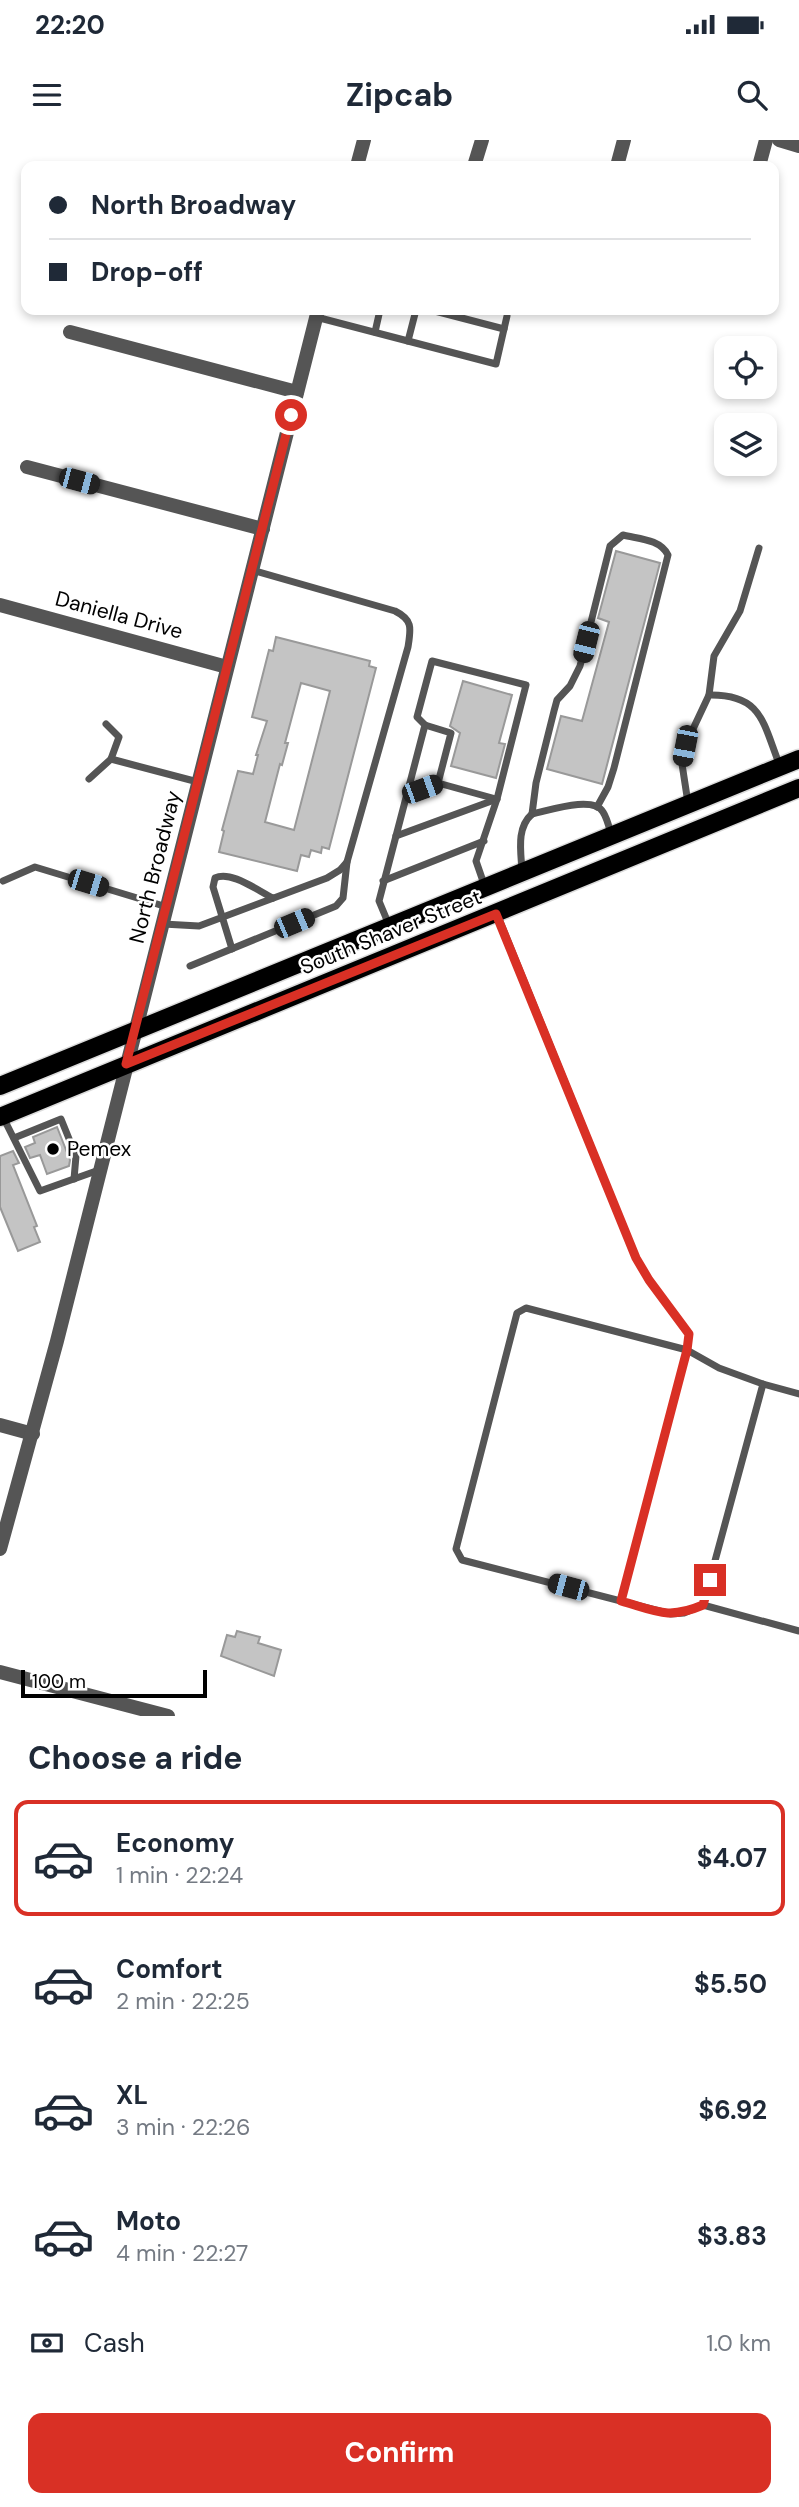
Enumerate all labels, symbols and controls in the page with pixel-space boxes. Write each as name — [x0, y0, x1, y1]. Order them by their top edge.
text: 22:20 — [35, 8, 105, 42]
text: Zipcab — [346, 74, 453, 116]
icon: menu — [28, 76, 66, 114]
icon: search — [733, 76, 771, 114]
text: North Broadway — [91, 188, 296, 222]
text: Drop-off — [91, 255, 203, 289]
map controls — [714, 336, 777, 476]
button: locate — [714, 336, 777, 399]
route start — [275, 399, 307, 431]
button: layers — [714, 413, 777, 476]
car — [56, 465, 103, 497]
street label: Daniella Drive — [52, 585, 186, 645]
car — [571, 619, 602, 665]
car — [671, 723, 700, 769]
car — [399, 772, 446, 806]
street label: North Broadway — [123, 788, 188, 946]
car — [65, 867, 112, 899]
street label: South Shaver Street — [296, 883, 486, 981]
car — [271, 905, 318, 941]
place label: Pemex — [67, 1135, 131, 1163]
marker: Pemex — [45, 1141, 61, 1157]
route end — [694, 1564, 726, 1596]
car — [545, 1571, 592, 1603]
scale bar — [21, 1667, 206, 1699]
text: 100 m — [32, 1669, 86, 1694]
text: Choose a ride — [28, 1737, 243, 1779]
text: Economy — [116, 1826, 234, 1860]
icon: car — [32, 1827, 95, 1890]
text: $4.07 — [697, 1841, 767, 1875]
text: 1 min · 22:24 — [116, 1860, 243, 1890]
text: Comfort — [116, 1952, 222, 1986]
icon: car — [32, 1953, 95, 2016]
text: $5.50 — [694, 1967, 767, 2001]
text: 2 min · 22:25 — [116, 1986, 250, 2016]
text: XL — [116, 2078, 148, 2112]
icon: car — [32, 2079, 95, 2142]
text: $6.92 — [699, 2093, 767, 2127]
text: 3 min · 22:26 — [116, 2112, 251, 2142]
text: Moto — [116, 2204, 181, 2238]
icon: car — [32, 2205, 95, 2268]
text: $3.83 — [697, 2219, 767, 2253]
text: 4 min · 22:27 — [116, 2238, 248, 2268]
icon: cash — [28, 2324, 66, 2362]
text: Cash — [84, 2326, 145, 2360]
text: 1.0 km — [706, 2328, 771, 2358]
button: Confirm — [28, 2413, 771, 2493]

